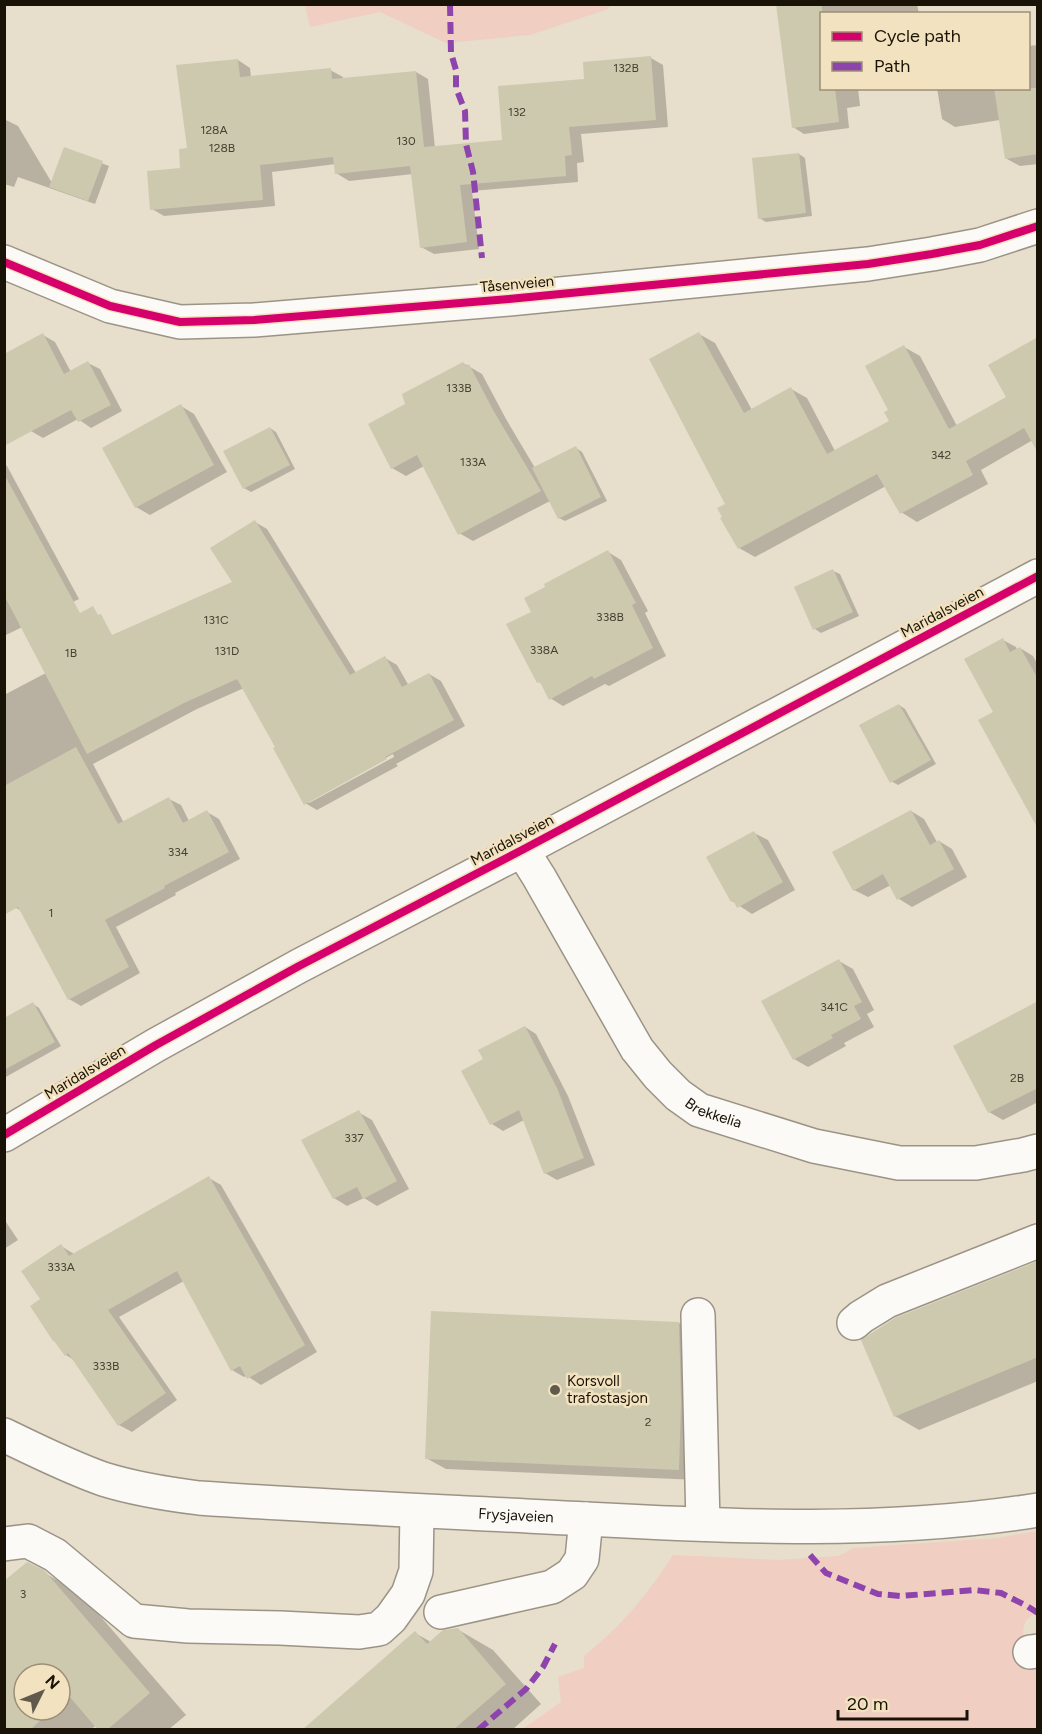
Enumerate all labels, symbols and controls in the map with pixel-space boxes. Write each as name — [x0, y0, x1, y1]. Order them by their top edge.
legend — [820, 12, 1030, 90]
text: Cycle path — [874, 25, 961, 47]
text: Path — [874, 55, 910, 77]
house number: 132B — [613, 61, 639, 75]
house number: 132 — [508, 105, 526, 119]
house number: 128A — [200, 123, 228, 137]
house number: 130 — [396, 134, 416, 148]
house number: 128B — [209, 141, 235, 155]
street label: Tåsenveien — [479, 272, 555, 296]
house number: 133B — [446, 381, 472, 395]
house number: 342 — [931, 448, 951, 462]
house number: 133A — [460, 455, 486, 469]
street label: Maridalsveien — [897, 583, 987, 641]
house number: 338B — [596, 610, 624, 624]
house number: 131C — [203, 613, 229, 627]
house number: 338A — [530, 643, 558, 657]
house number: 131D — [215, 644, 239, 658]
house number: 1B — [65, 646, 77, 660]
street label: Maridalsveien — [467, 811, 557, 869]
house number: 334 — [168, 845, 189, 859]
house number: 1 — [49, 906, 53, 920]
house number: 341C — [820, 1000, 848, 1014]
street label: Maridalsveien — [41, 1041, 129, 1103]
house number: 2B — [1010, 1071, 1024, 1085]
street label: Brekkelia — [681, 1094, 744, 1132]
house number: 337 — [344, 1131, 364, 1145]
house number: 333A — [47, 1260, 75, 1274]
house number: 333B — [93, 1359, 119, 1373]
place label: Korsvoll trafostasjon — [567, 1372, 648, 1407]
marker: Korsvoll trafostasjon — [548, 1383, 562, 1397]
house number: 2 — [645, 1415, 651, 1429]
street label: Frysjaveien — [478, 1505, 554, 1526]
house number: 3 — [20, 1587, 26, 1601]
north arrow — [12, 1662, 72, 1722]
text: N — [41, 1671, 64, 1693]
scale bar — [838, 1683, 967, 1721]
text: 20 m — [847, 1693, 888, 1715]

